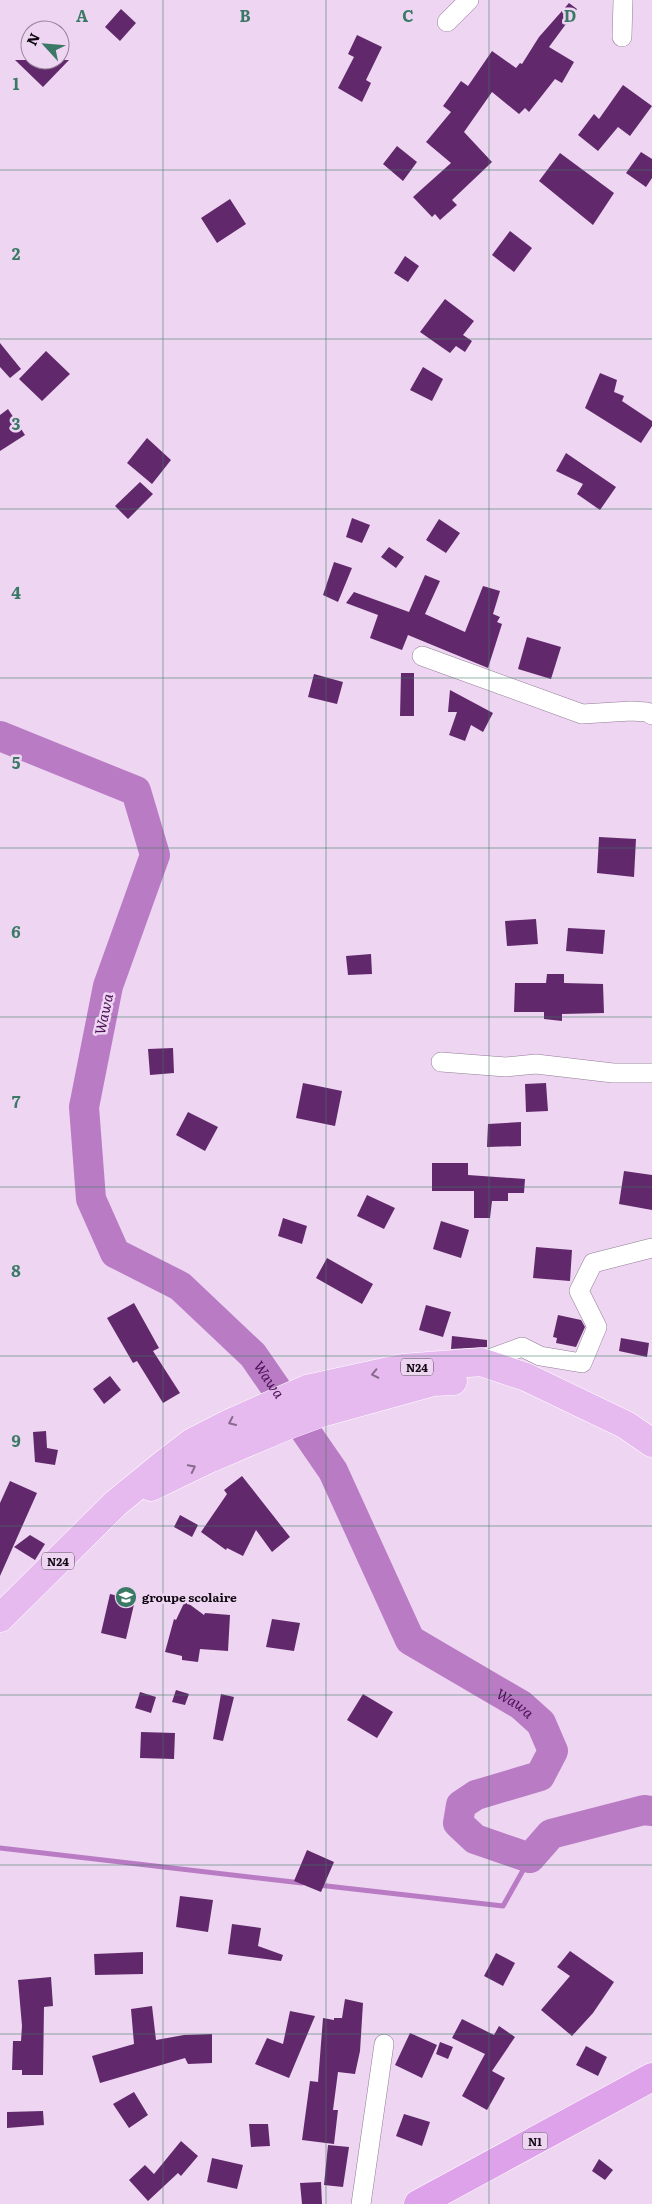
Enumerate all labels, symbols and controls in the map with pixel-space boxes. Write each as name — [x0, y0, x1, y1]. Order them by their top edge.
text: A — [76, 3, 88, 27]
text: B — [239, 3, 251, 27]
text: C — [402, 3, 414, 27]
text: D — [564, 3, 576, 27]
north arrow — [20, 20, 70, 70]
text: N — [21, 29, 44, 49]
text: 1 — [13, 71, 20, 95]
text: 2 — [12, 241, 21, 265]
text: 3 — [12, 411, 21, 435]
text: 4 — [11, 580, 21, 604]
text: 5 — [12, 750, 21, 774]
text: 6 — [11, 919, 21, 943]
water label: Wawa — [89, 992, 117, 1036]
text: 7 — [12, 1089, 21, 1113]
text: 8 — [11, 1258, 21, 1282]
water label: Wawa — [250, 1356, 290, 1402]
road number: N24 — [401, 1358, 433, 1375]
one-way arrow — [371, 1368, 380, 1379]
one-way arrow — [228, 1416, 237, 1427]
text: 9 — [11, 1428, 21, 1452]
one-way arrow — [187, 1464, 196, 1474]
road number: N24 — [42, 1552, 74, 1570]
school or university icon: groupe scolaire — [114, 1585, 138, 1609]
place label: groupe scolaire — [142, 1588, 237, 1606]
water label: Wawa — [493, 1683, 539, 1722]
road number: N1 — [522, 2132, 548, 2150]

